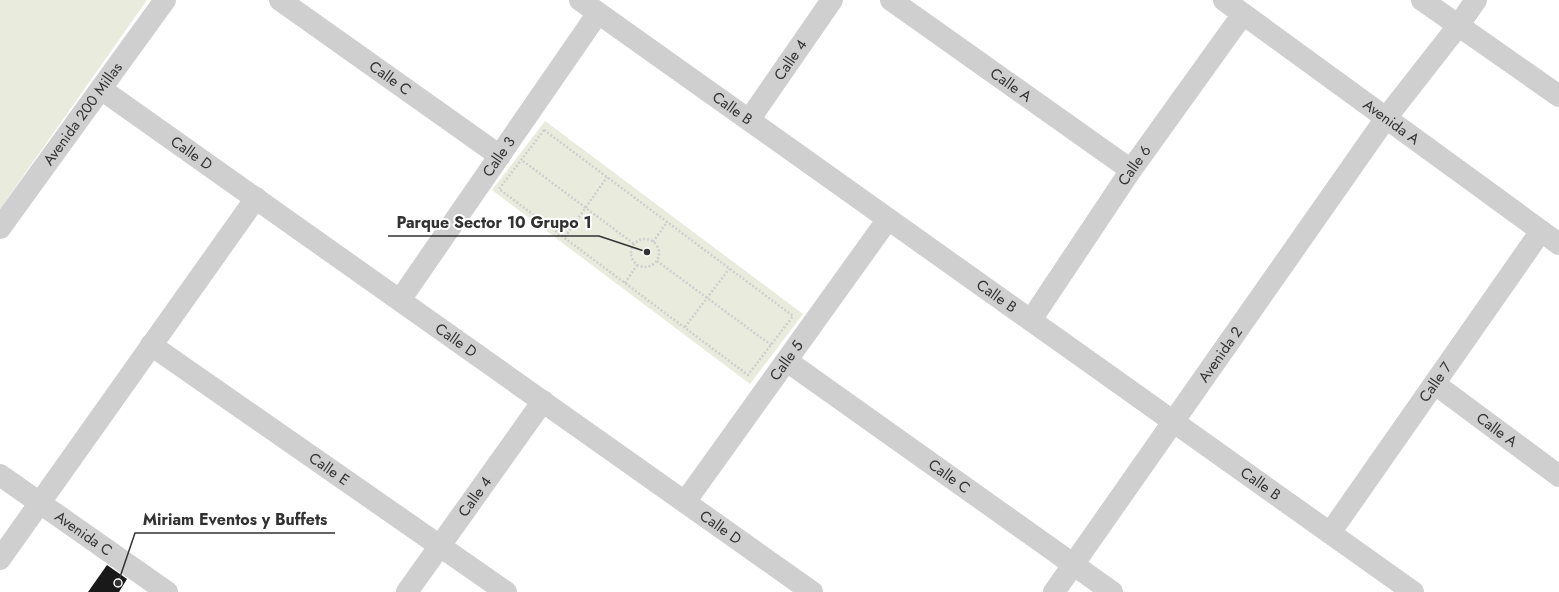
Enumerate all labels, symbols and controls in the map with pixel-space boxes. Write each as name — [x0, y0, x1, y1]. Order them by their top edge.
street label: Calle 4 — [769, 35, 813, 85]
street label: Calle C — [365, 56, 416, 101]
street label: Avenida 200 Millas — [38, 58, 128, 170]
street label: Calle A — [986, 63, 1036, 107]
street label: Calle B — [708, 86, 757, 130]
street label: Avenida A — [1358, 94, 1424, 150]
street label: Calle D — [166, 131, 217, 176]
street label: Calle 3 — [477, 132, 521, 181]
street label: Calle 6 — [1112, 141, 1156, 190]
callout: Parque Sector 10 Grupo 1 — [388, 208, 599, 236]
text: Parque Sector 10 Grupo 1 — [396, 211, 592, 234]
street label: Calle B — [972, 274, 1021, 318]
street label: Calle D — [431, 318, 482, 363]
street label: Avenida 2 — [1193, 322, 1248, 387]
street label: Calle 5 — [764, 336, 809, 385]
street label: Calle 7 — [1414, 358, 1457, 407]
street label: Calle A — [1472, 407, 1522, 453]
street label: Calle E — [304, 447, 354, 491]
street label: Calle C — [924, 454, 975, 499]
street label: Calle B — [1236, 462, 1285, 506]
street label: Calle 4 — [453, 472, 497, 522]
callout: Miriam Eventos y Buffets — [135, 505, 335, 533]
street label: Calle D — [695, 505, 746, 550]
street label: Avenida C — [50, 506, 117, 561]
text: Miriam Eventos y Buffets — [143, 508, 327, 531]

